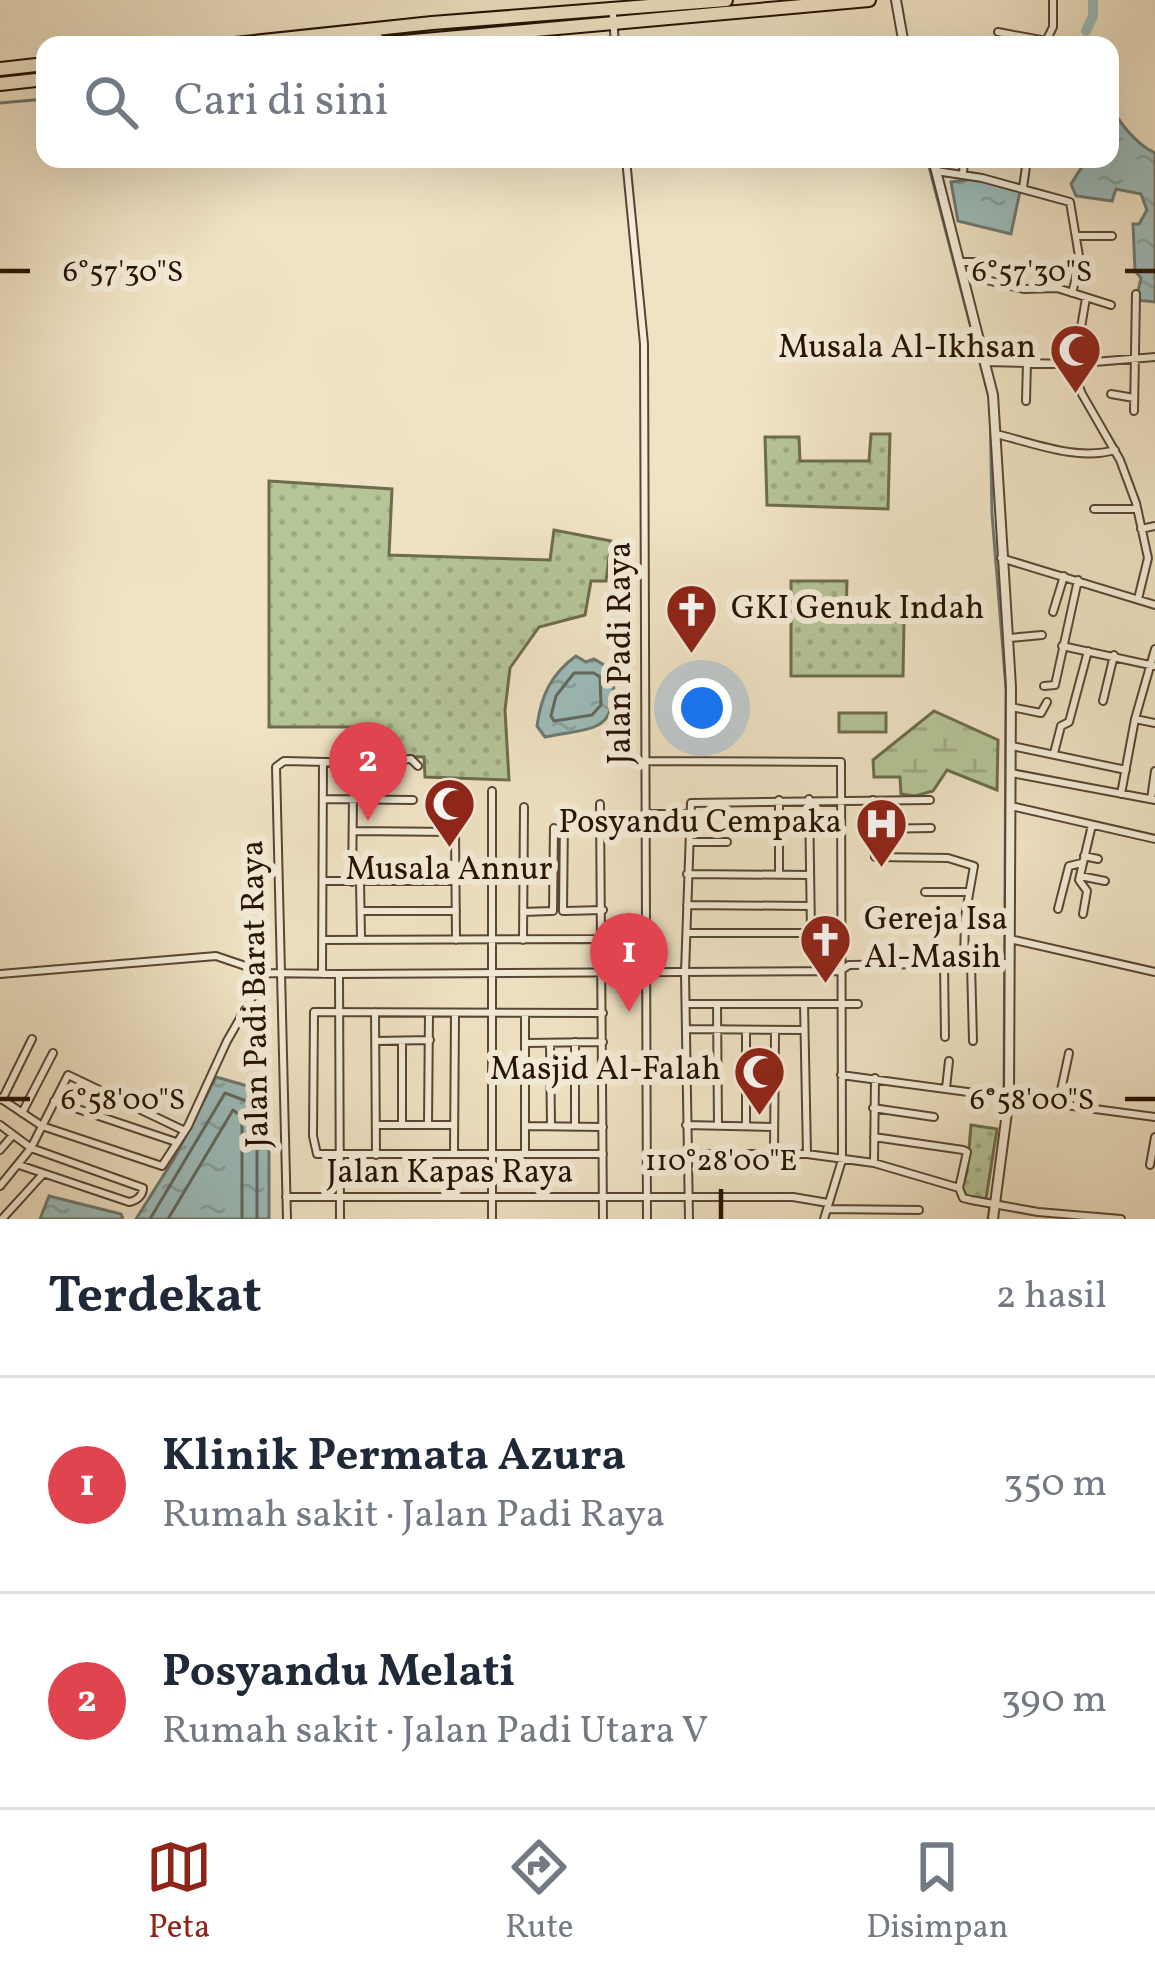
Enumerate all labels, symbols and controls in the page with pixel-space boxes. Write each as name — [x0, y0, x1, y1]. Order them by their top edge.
search box — [36, 36, 1119, 168]
icon: search — [78, 69, 144, 135]
text: Cari di sini — [174, 71, 388, 134]
text: 6°57'30"S — [63, 252, 183, 294]
text: 6°57'30"S — [972, 252, 1092, 294]
mosque icon: Musala Al-Ikhsan — [1047, 321, 1103, 395]
place label: Musala Al-Ikhsan — [778, 326, 1036, 372]
street label: Jalan Padi Raya — [599, 542, 645, 764]
church icon: GKI Genuk Indah — [664, 582, 720, 656]
place label: GKI Genuk Indah — [731, 587, 985, 633]
your location — [672, 678, 732, 738]
pin: 2 — [329, 722, 407, 821]
mosque icon: Musala Annur — [421, 776, 477, 850]
hospital icon: Posyandu Cempaka — [853, 796, 909, 870]
place label: Posyandu Cempaka — [558, 801, 842, 847]
street label: Jalan Padi Barat Raya — [231, 840, 283, 1148]
place label: Musala Annur — [345, 848, 553, 894]
place label: Gereja Isa Al-Masih — [864, 898, 1008, 982]
church icon: Gereja Isa Al-Masih — [797, 912, 853, 986]
pin: 1 — [590, 913, 668, 1012]
mosque icon: Masjid Al-Falah — [732, 1043, 788, 1117]
place label: Masjid Al-Falah — [490, 1048, 721, 1094]
text: 6°58'00"S — [61, 1080, 185, 1122]
text: 6°58'00"S — [970, 1080, 1094, 1122]
text: 110°28'00"E — [645, 1141, 797, 1183]
street label: Jalan Kapas Raya — [326, 1151, 574, 1197]
text: Terdekat — [48, 1262, 262, 1333]
text: 2 hasil — [995, 1270, 1107, 1324]
text: Klinik Permata Azura — [162, 1426, 626, 1489]
text: 1 — [79, 1458, 95, 1512]
text: 350 m — [1003, 1458, 1107, 1512]
text: Rumah sakit · Jalan Padi Raya — [162, 1489, 665, 1543]
text: Posyandu Melati — [162, 1642, 515, 1705]
text: 2 — [77, 1674, 97, 1728]
text: 390 m — [1001, 1674, 1107, 1728]
text: Rumah sakit · Jalan Padi Utara V — [162, 1705, 708, 1759]
tab: Peta — [146, 1834, 212, 1952]
tab: Rute — [505, 1834, 573, 1952]
tab: Disimpan — [866, 1834, 1009, 1952]

